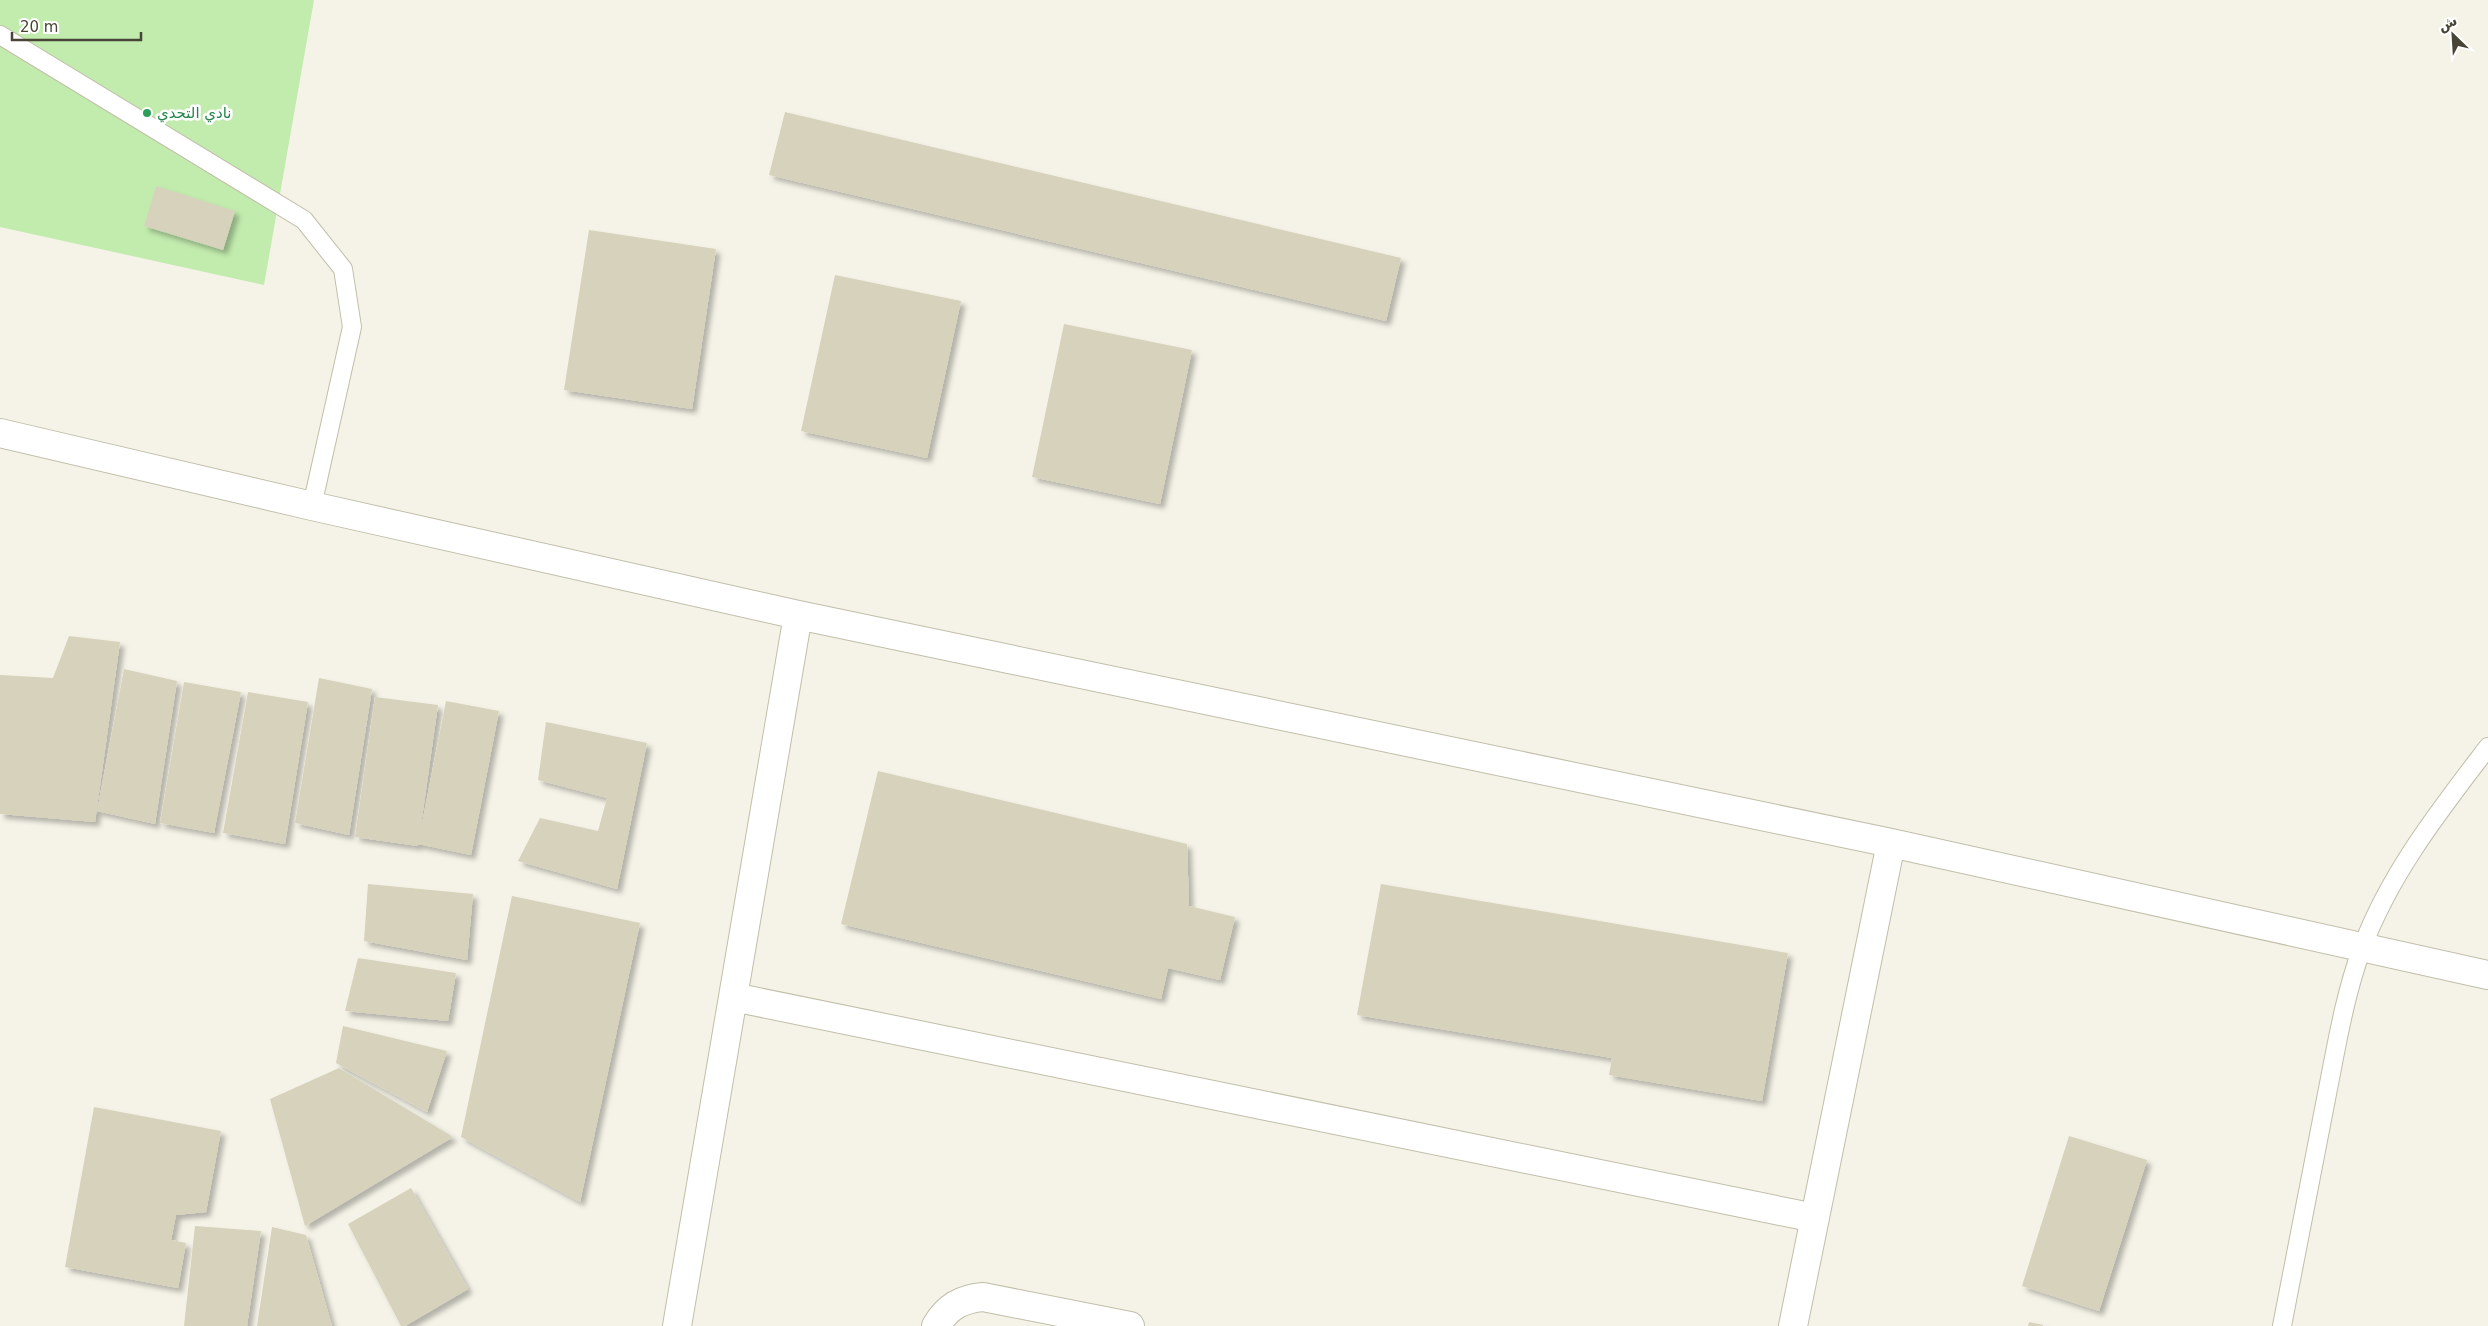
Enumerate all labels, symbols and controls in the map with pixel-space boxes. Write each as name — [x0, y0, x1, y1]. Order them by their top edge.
scale bar — [12, 10, 141, 42]
north arrow — [2428, 10, 2478, 60]
text: ش — [2435, 12, 2460, 35]
text: 20 m — [20, 18, 58, 36]
place label: نادي التحدي — [157, 104, 232, 123]
marker: نادي التحدي — [141, 107, 153, 119]

